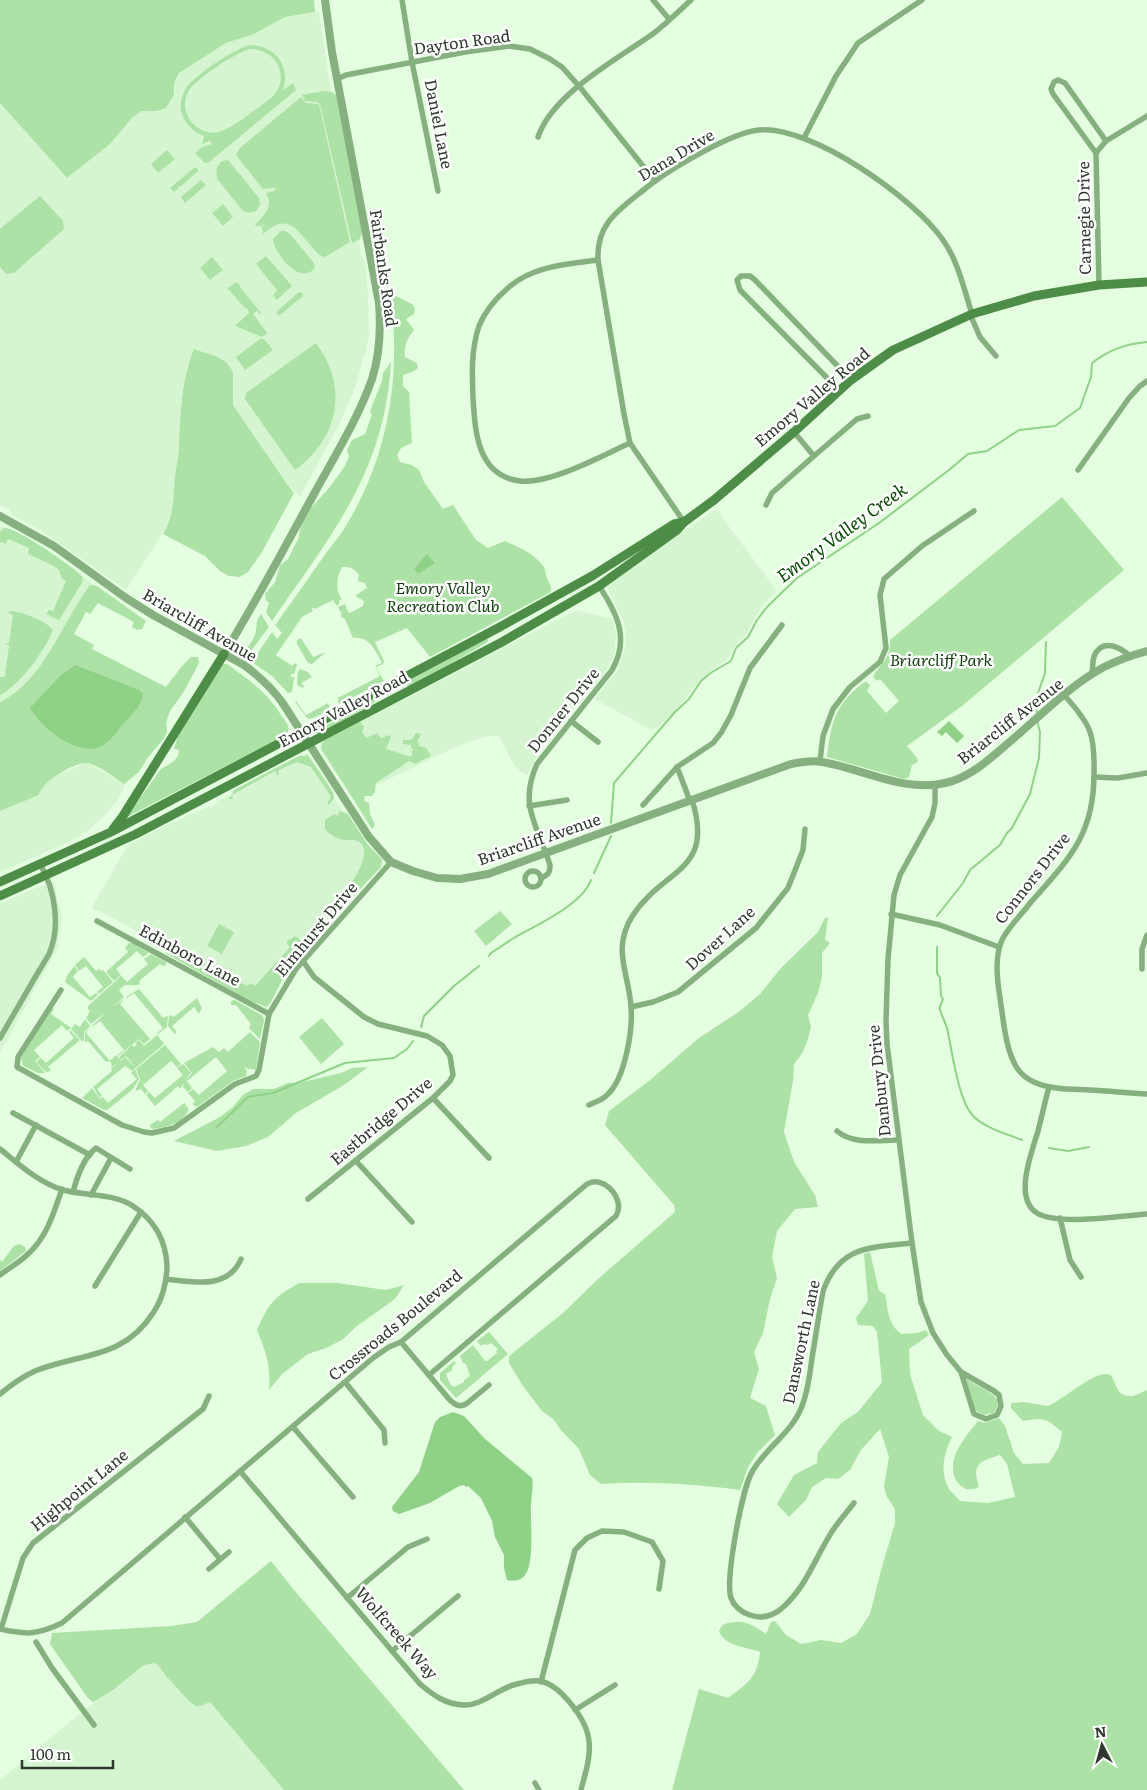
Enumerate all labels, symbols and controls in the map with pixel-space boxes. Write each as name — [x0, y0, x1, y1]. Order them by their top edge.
street label: Dayton Road — [412, 22, 512, 60]
street label: Daniel Lane — [420, 77, 460, 171]
street label: Dana Drive — [633, 122, 718, 186]
street label: Carnegie Drive — [1070, 161, 1096, 275]
street label: Fairbanks Road — [365, 208, 405, 328]
street label: Emory Valley Road — [748, 341, 874, 452]
water label: Emory Valley Creek — [770, 475, 912, 588]
park label: Emory Valley Recreation Club — [386, 575, 500, 617]
street label: Briarcliff Avenue — [139, 582, 262, 667]
park label: Briarcliff Park — [890, 647, 992, 671]
street label: Donner Drive — [520, 662, 604, 757]
street label: Emory Valley Road — [273, 664, 412, 753]
street label: Briarcliff Avenue — [951, 671, 1068, 769]
street label: Briarcliff Avenue — [474, 806, 603, 870]
street label: Connors Drive — [988, 826, 1075, 928]
street label: Elmhurst Drive — [268, 876, 362, 981]
street label: Dover Lane — [679, 899, 760, 975]
street label: Edinboro Lane — [135, 917, 245, 991]
street label: Danbury Drive — [860, 1024, 896, 1138]
street label: Eastbridge Drive — [324, 1070, 437, 1170]
street label: Crossroads Boulevard — [322, 1263, 467, 1386]
street label: Dansworth Lane — [775, 1277, 825, 1406]
street label: Highpoint Lane — [24, 1442, 132, 1536]
street label: Wolfcreek Way — [351, 1581, 445, 1684]
north arrow — [1077, 1720, 1127, 1770]
text: N — [1094, 1720, 1108, 1742]
scale bar — [22, 1738, 114, 1770]
text: 100 m — [30, 1742, 71, 1765]

